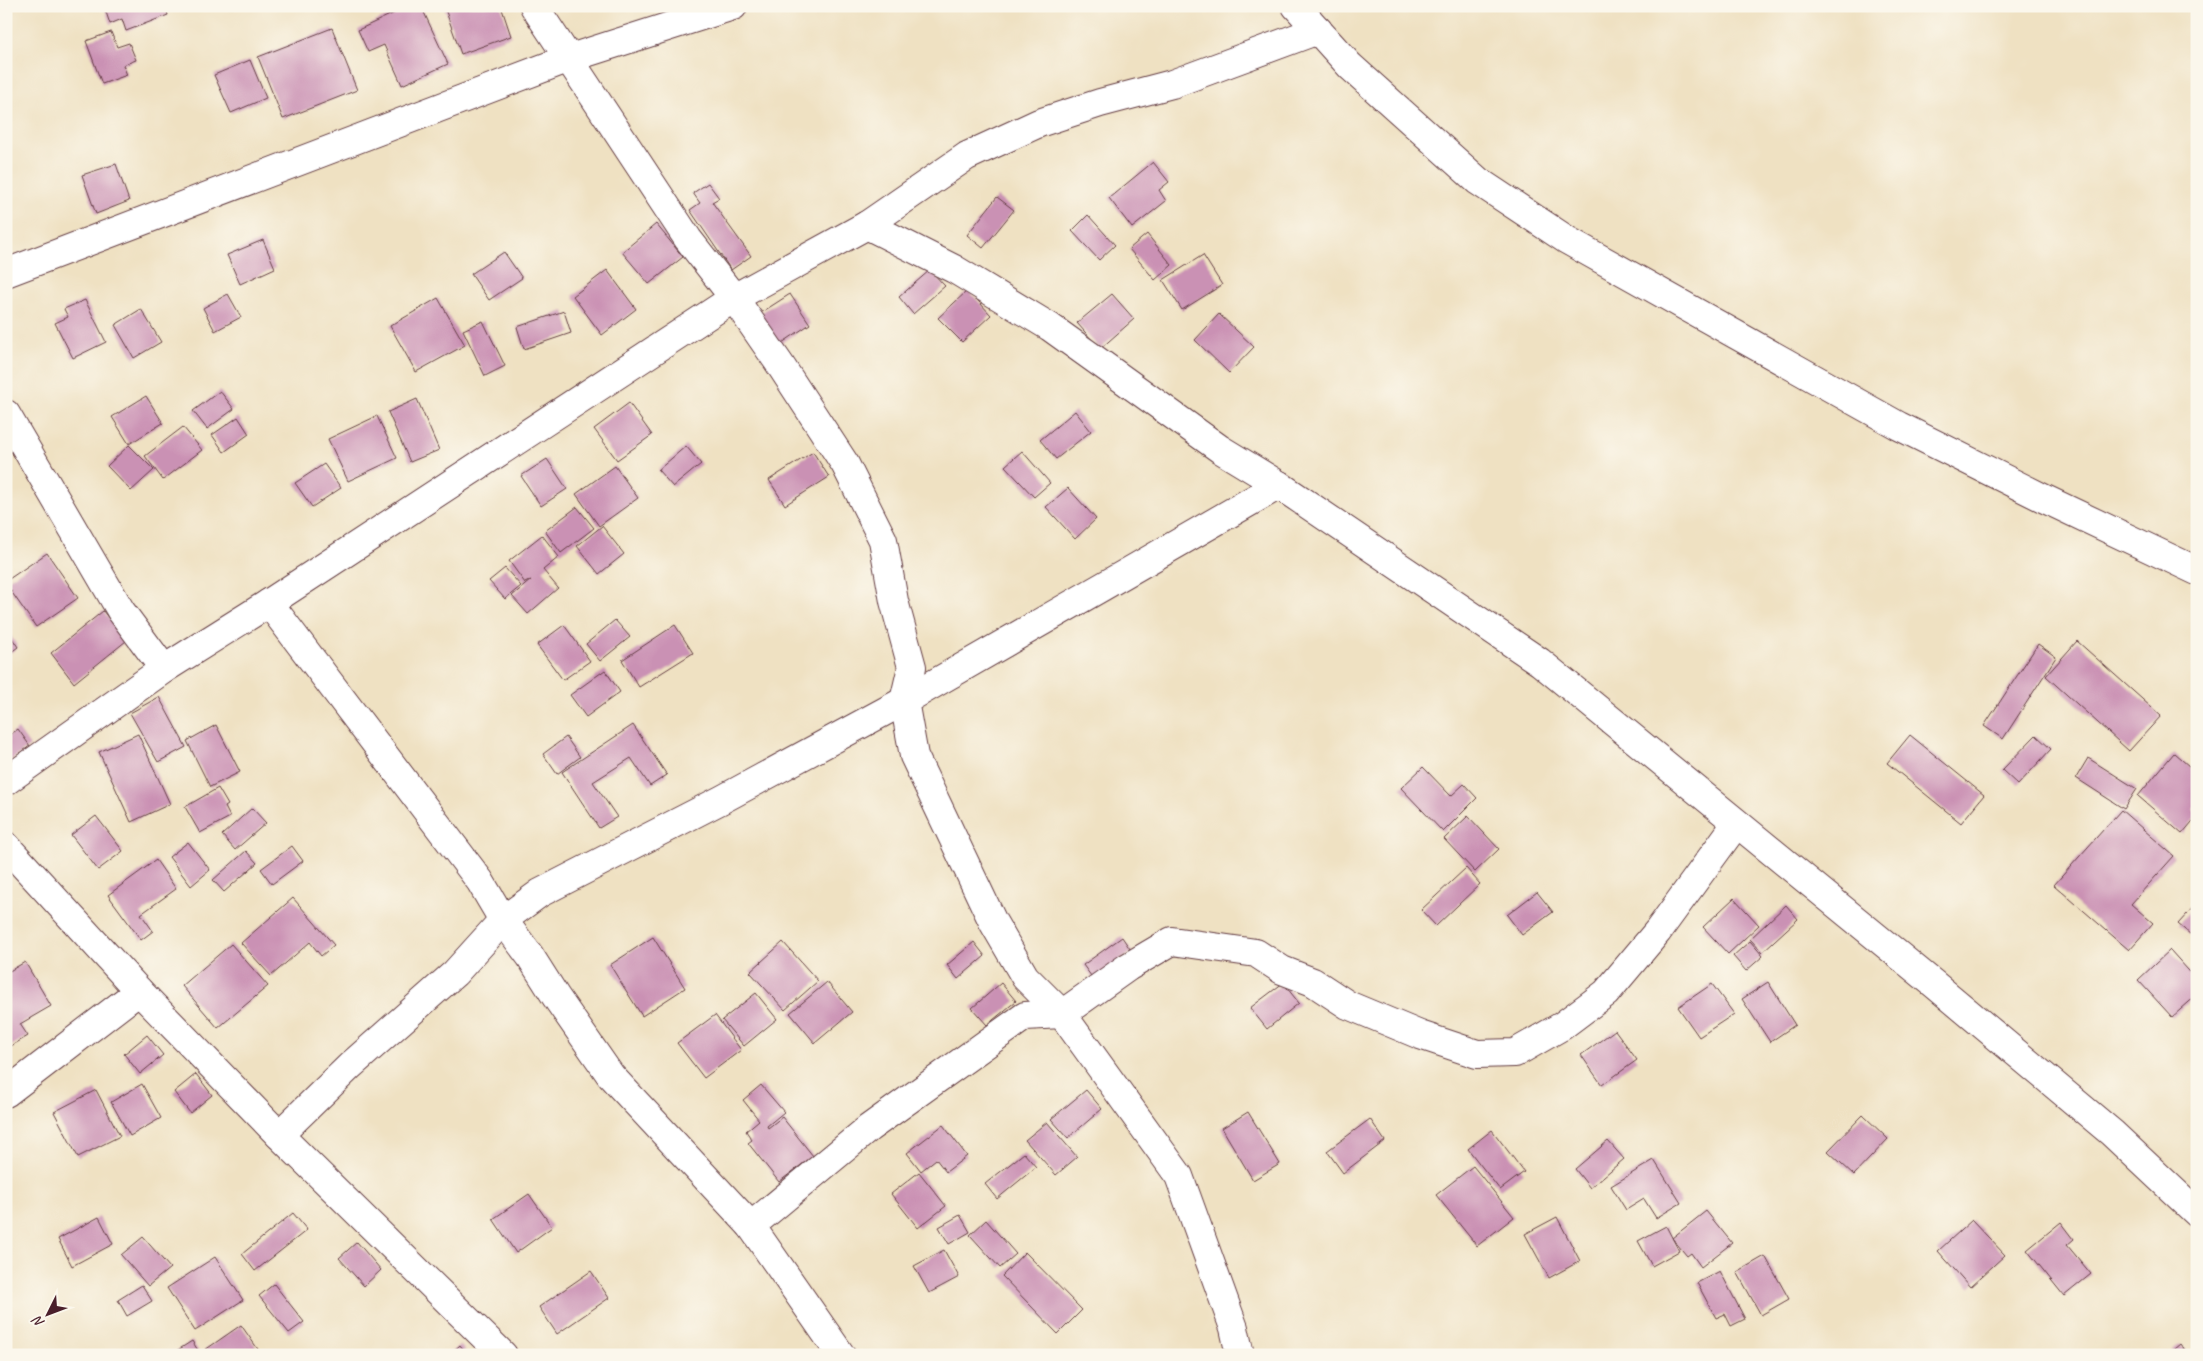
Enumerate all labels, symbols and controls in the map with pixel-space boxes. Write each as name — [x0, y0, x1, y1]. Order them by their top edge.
north arrow — [22, 1288, 72, 1338]
text: N — [28, 1312, 48, 1331]

